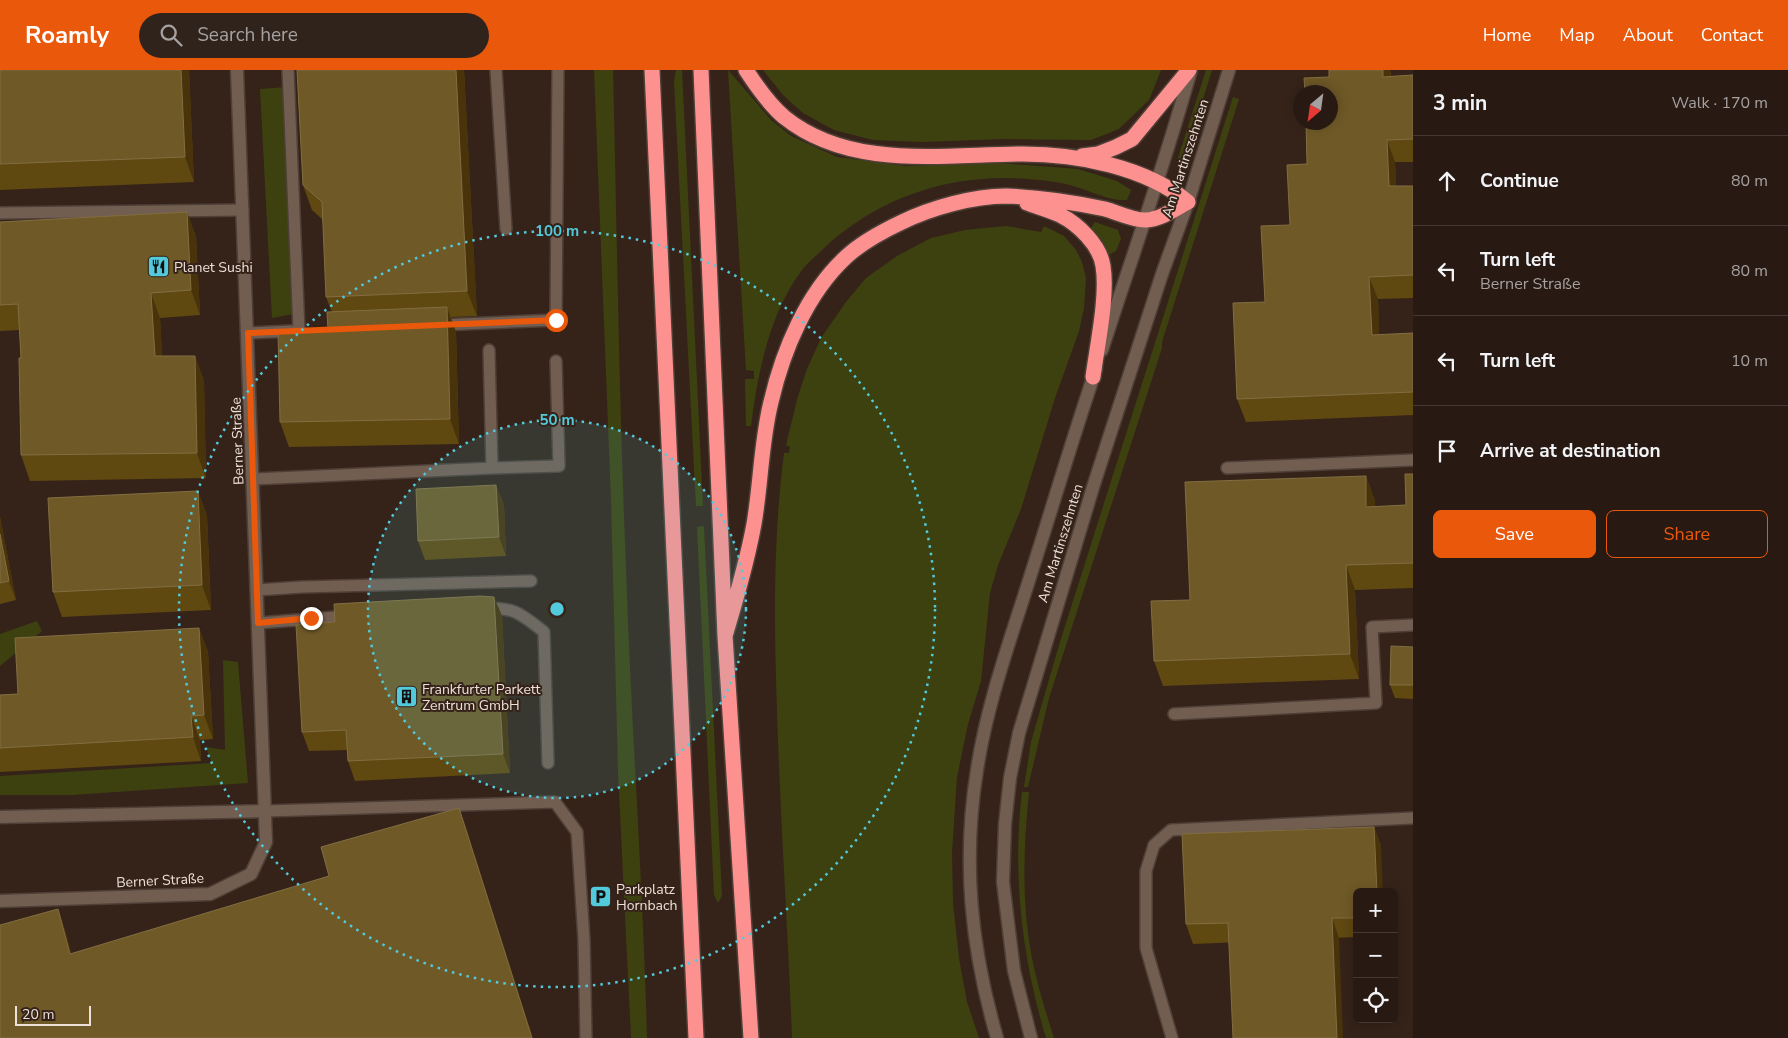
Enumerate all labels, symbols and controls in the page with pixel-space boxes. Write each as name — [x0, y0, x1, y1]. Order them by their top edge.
search box — [139, 13, 489, 58]
text: Roamly — [25, 19, 109, 51]
icon: search — [157, 21, 185, 49]
text: Search here — [197, 22, 298, 48]
text: Home — [1483, 23, 1531, 47]
text: Map — [1559, 23, 1595, 47]
text: About — [1623, 23, 1673, 47]
text: Contact — [1701, 23, 1763, 47]
north arrow — [1293, 85, 1338, 130]
text: 3 min — [1433, 89, 1487, 117]
text: Walk · 170 m — [1672, 92, 1768, 114]
street label: Am Martinszehnten — [1157, 97, 1214, 220]
icon: ahead — [1433, 167, 1461, 195]
text: Continue — [1480, 168, 1559, 194]
text: 80 m — [1731, 170, 1768, 192]
text: 100 m — [535, 221, 579, 241]
text: Turn left — [1480, 247, 1555, 273]
restaurant icon: Planet Sushi — [146, 255, 170, 279]
icon: left — [1433, 257, 1461, 285]
place label: Planet Sushi — [174, 258, 253, 277]
text: 80 m — [1731, 260, 1768, 282]
text: Berner Straße — [1480, 273, 1580, 295]
route start — [545, 309, 568, 332]
icon: left — [1433, 347, 1461, 375]
text: Turn left — [1480, 348, 1555, 374]
text: 10 m — [1731, 350, 1768, 372]
street label: Berner Straße — [226, 397, 249, 485]
text: 50 m — [539, 410, 575, 430]
icon: arrive — [1433, 437, 1461, 465]
text: Arrive at destination — [1480, 438, 1661, 464]
street label: Am Martinszehnten — [1033, 481, 1088, 605]
button: Save — [1433, 510, 1596, 558]
button: Share — [1606, 510, 1768, 558]
centre of rings — [548, 600, 566, 618]
route end — [300, 607, 323, 630]
place label: Frankfurter Parkett Zentrum GmbH — [422, 680, 541, 715]
building icon: Frankfurter Parkett Zentrum GmbH — [394, 685, 418, 709]
street label: Berner Straße — [116, 869, 204, 892]
place label: Parkplatz Hornbach — [616, 880, 677, 915]
parking icon: Parkplatz Hornbach — [588, 885, 612, 909]
map controls — [1353, 888, 1398, 1023]
button: + — [1353, 888, 1398, 933]
button: − — [1353, 933, 1398, 978]
button: locate — [1353, 978, 1398, 1023]
scale bar — [15, 1003, 91, 1026]
text: 20 m — [22, 1005, 54, 1024]

